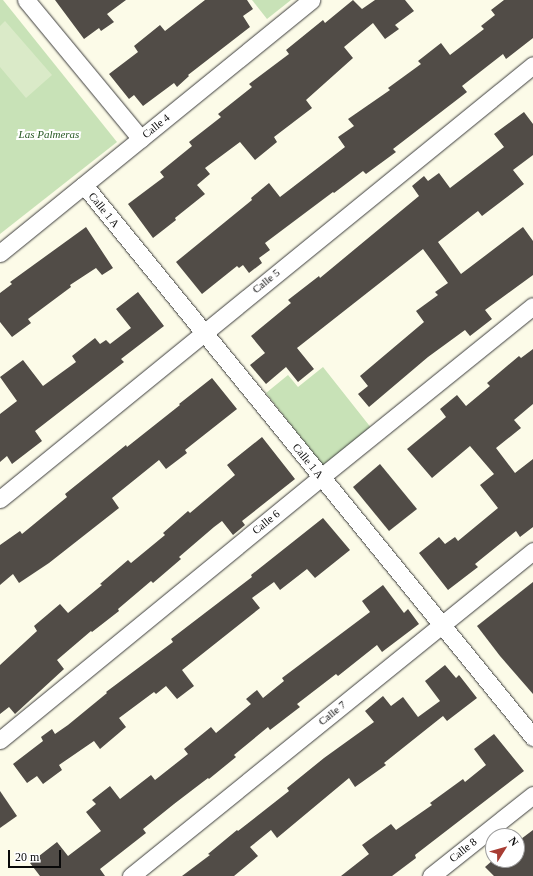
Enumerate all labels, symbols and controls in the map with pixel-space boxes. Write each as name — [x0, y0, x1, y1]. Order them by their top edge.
street label: Calle 4 — [140, 111, 172, 141]
park label: Las Palmeras — [19, 127, 79, 141]
street label: Calle 1 A — [86, 189, 122, 231]
street label: Calle 5 — [250, 266, 282, 296]
street label: Calle 1 A — [290, 440, 326, 482]
street label: Calle 6 — [250, 507, 282, 537]
street label: Calle 7 — [316, 698, 348, 728]
north arrow — [485, 828, 525, 868]
street label: Calle 8 — [447, 835, 479, 865]
text: N — [507, 835, 521, 848]
scale bar — [10, 842, 63, 868]
text: 20 m — [15, 850, 39, 864]

